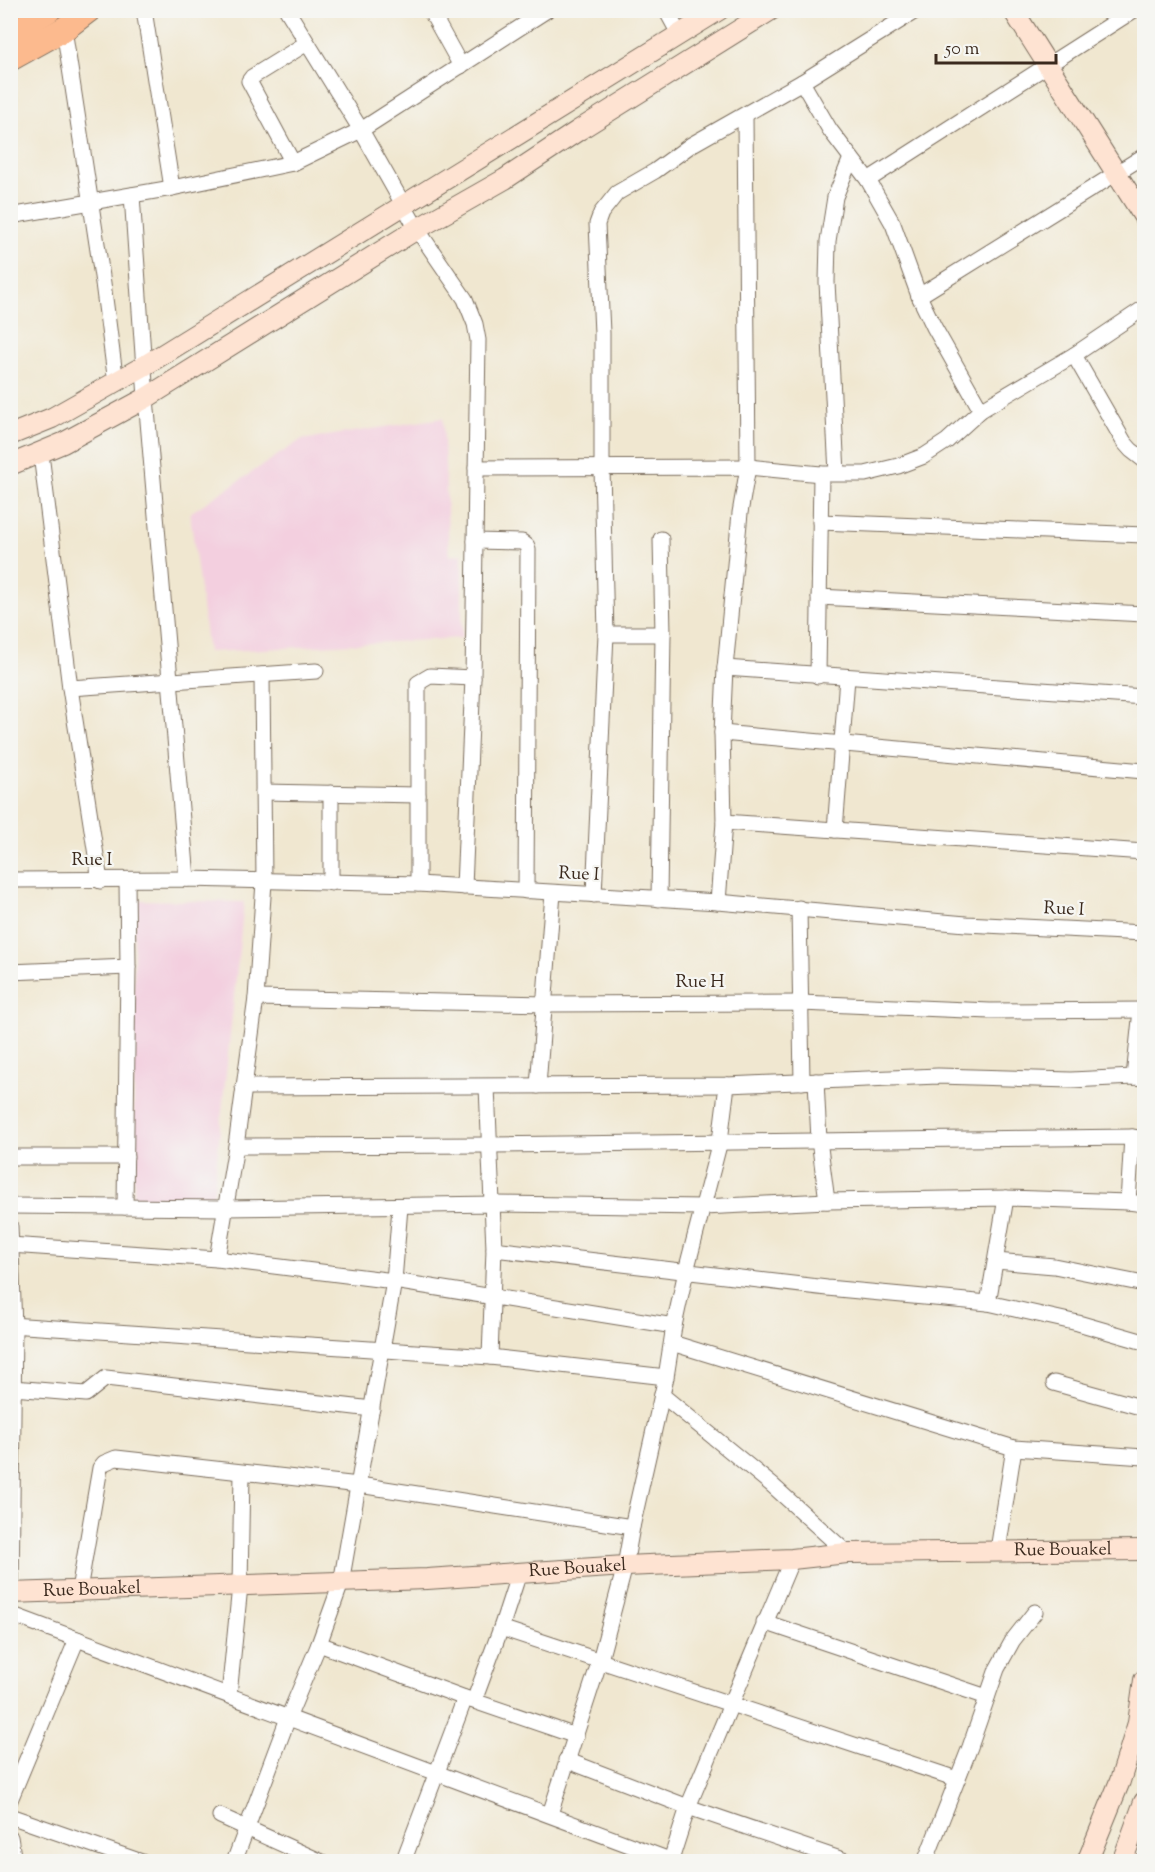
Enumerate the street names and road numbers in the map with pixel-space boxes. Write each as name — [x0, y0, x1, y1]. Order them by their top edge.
street label: Rue I — [72, 848, 113, 874]
street label: Rue I — [558, 861, 600, 889]
street label: Rue I — [1043, 896, 1085, 924]
street label: Rue H — [675, 970, 725, 996]
street label: Rue Bouakel — [1014, 1537, 1112, 1564]
street label: Rue Bouakel — [528, 1553, 627, 1585]
street label: Rue Bouakel — [43, 1576, 141, 1605]

